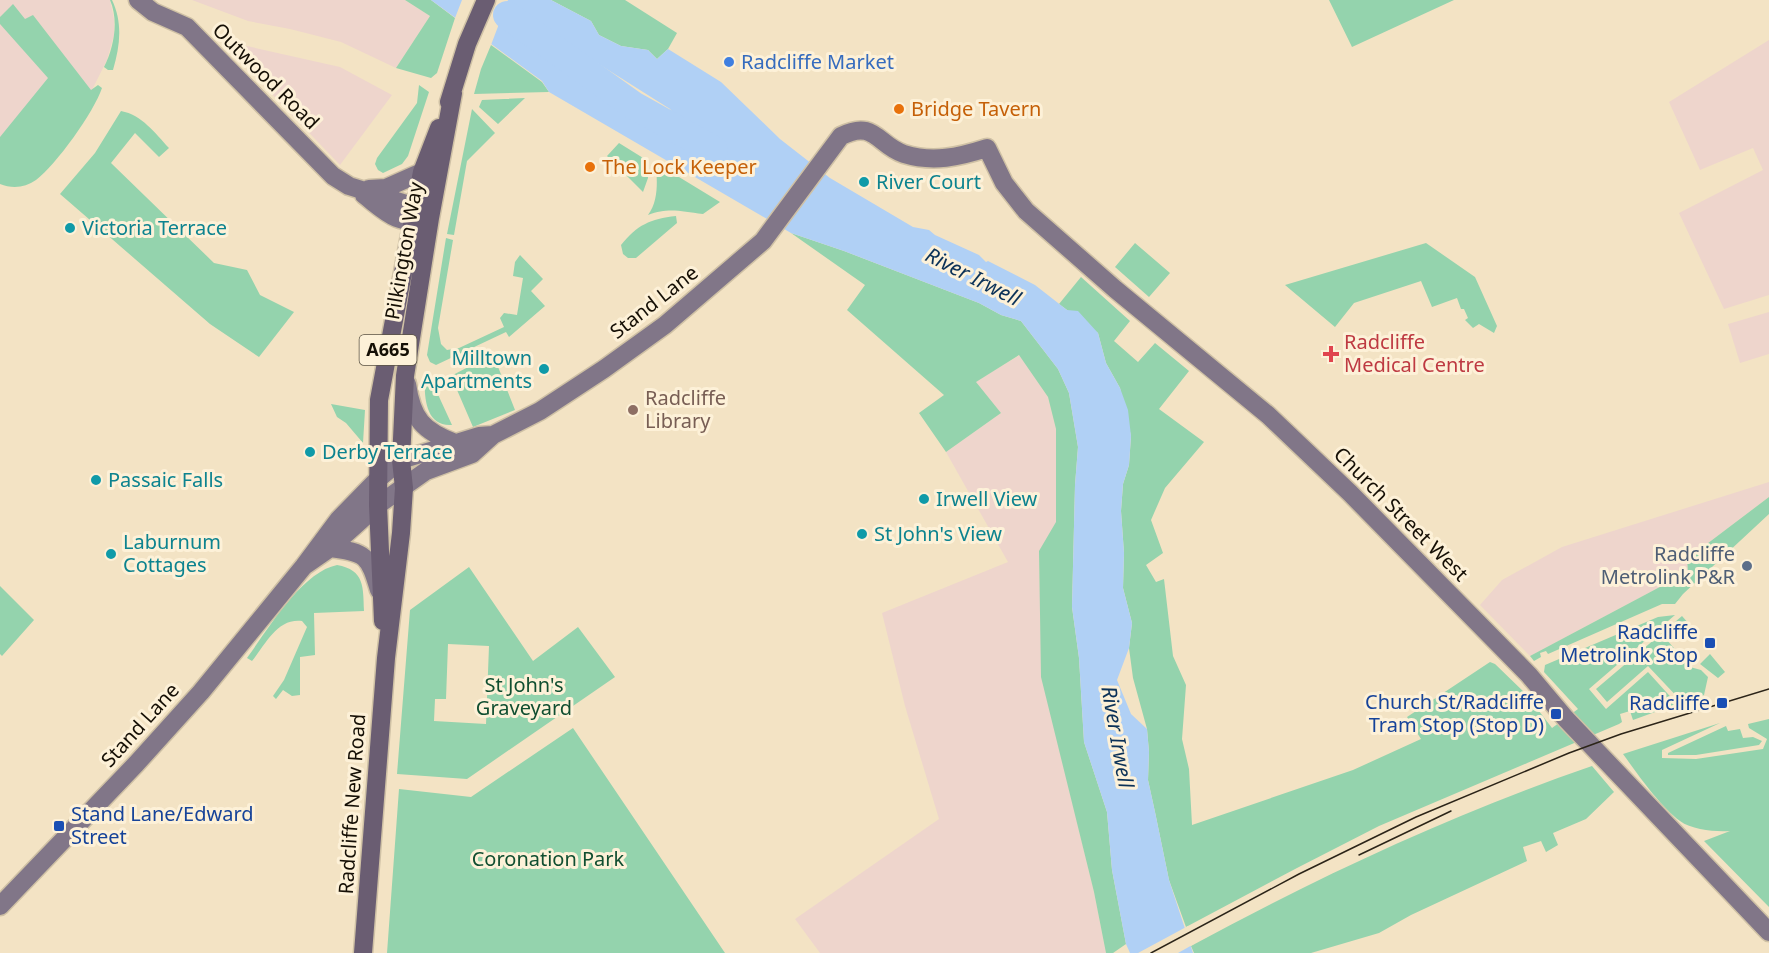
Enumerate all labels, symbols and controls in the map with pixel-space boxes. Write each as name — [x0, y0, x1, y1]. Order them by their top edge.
street label: Outwood Road — [207, 16, 326, 135]
place label: Radcliffe Market — [741, 48, 894, 75]
marker: Radcliffe Market — [722, 55, 736, 69]
place label: Bridge Tavern — [911, 95, 1041, 122]
marker: Bridge Tavern — [892, 102, 906, 116]
place label: The Lock Keeper — [602, 153, 757, 180]
marker: The Lock Keeper — [583, 160, 597, 174]
place label: River Court — [876, 168, 981, 195]
marker: River Court — [857, 175, 871, 189]
street label: Pilkington Way — [378, 179, 429, 322]
place label: Victoria Terrace — [82, 214, 227, 241]
marker: Victoria Terrace — [63, 221, 77, 235]
water label: River Irwell — [921, 240, 1026, 312]
street label: Stand Lane — [604, 259, 703, 344]
place label: Radcliffe Medical Centre — [1344, 328, 1485, 378]
road number: A665 — [360, 335, 416, 365]
place label: Milltown Apartments — [421, 344, 532, 394]
marker: Radcliffe Medical Centre — [1322, 345, 1340, 363]
marker: Milltown Apartments — [537, 362, 551, 376]
place label: Radcliffe Library — [645, 384, 726, 434]
marker: Radcliffe Library — [626, 403, 640, 417]
place label: Derby Terrace — [322, 438, 453, 465]
street label: Church Street West — [1328, 441, 1474, 587]
marker: Derby Terrace — [303, 445, 317, 459]
place label: Passaic Falls — [108, 466, 223, 493]
marker: Passaic Falls — [89, 473, 103, 487]
place label: Irwell View — [936, 485, 1038, 512]
marker: Irwell View — [917, 492, 931, 506]
place label: St John's View — [874, 520, 1002, 547]
marker: St John's View — [855, 527, 869, 541]
place label: Laburnum Cottages — [123, 528, 221, 578]
place label: Radcliffe Metrolink P&R — [1601, 540, 1736, 590]
marker: Laburnum Cottages — [104, 547, 118, 561]
marker: Radcliffe Metrolink P&R — [1740, 559, 1754, 573]
place label: Radcliffe Metrolink Stop — [1560, 618, 1698, 668]
marker: Radcliffe Metrolink Stop — [1703, 636, 1717, 650]
park label: St John's Graveyard — [476, 671, 572, 721]
street label: Stand Lane — [95, 677, 185, 773]
water label: River Irwell — [1095, 684, 1141, 791]
place label: Church St/Radcliffe Tram Stop (Stop D) — [1365, 688, 1544, 738]
place label: Radcliffe — [1629, 689, 1710, 716]
marker: Radcliffe — [1715, 696, 1729, 710]
marker: Church St/Radcliffe Tram Stop (Stop D) — [1549, 707, 1563, 721]
street label: Radcliffe New Road — [332, 713, 371, 895]
place label: Stand Lane/Edward Street — [71, 800, 254, 850]
marker: Stand Lane/Edward Street — [52, 819, 66, 833]
park label: Coronation Park — [472, 845, 625, 872]

